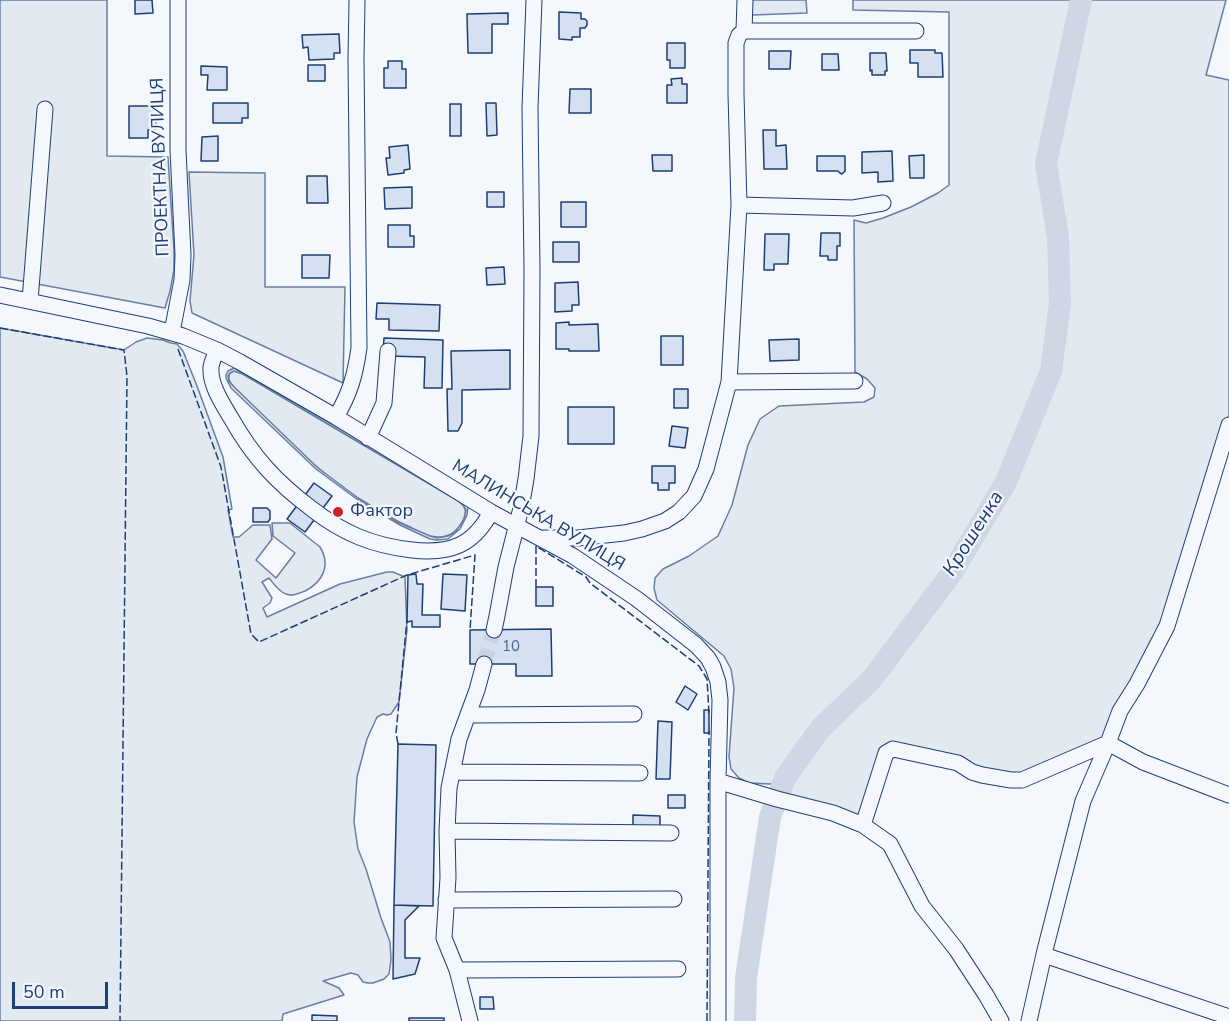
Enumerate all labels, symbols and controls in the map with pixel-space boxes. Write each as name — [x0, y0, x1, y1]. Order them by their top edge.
street label: ПРОЕКТНА ВУЛИЦЯ — [147, 77, 175, 257]
street label: МАЛИНСЬКА ВУЛИЦЯ — [448, 456, 628, 576]
water label: Крошенка — [938, 487, 1010, 581]
place label: Фактор — [350, 501, 413, 523]
marker: Фактор — [331, 505, 345, 519]
house number: 10 — [502, 638, 520, 656]
scale bar — [15, 970, 111, 1008]
text: 50 m — [23, 980, 65, 1004]

